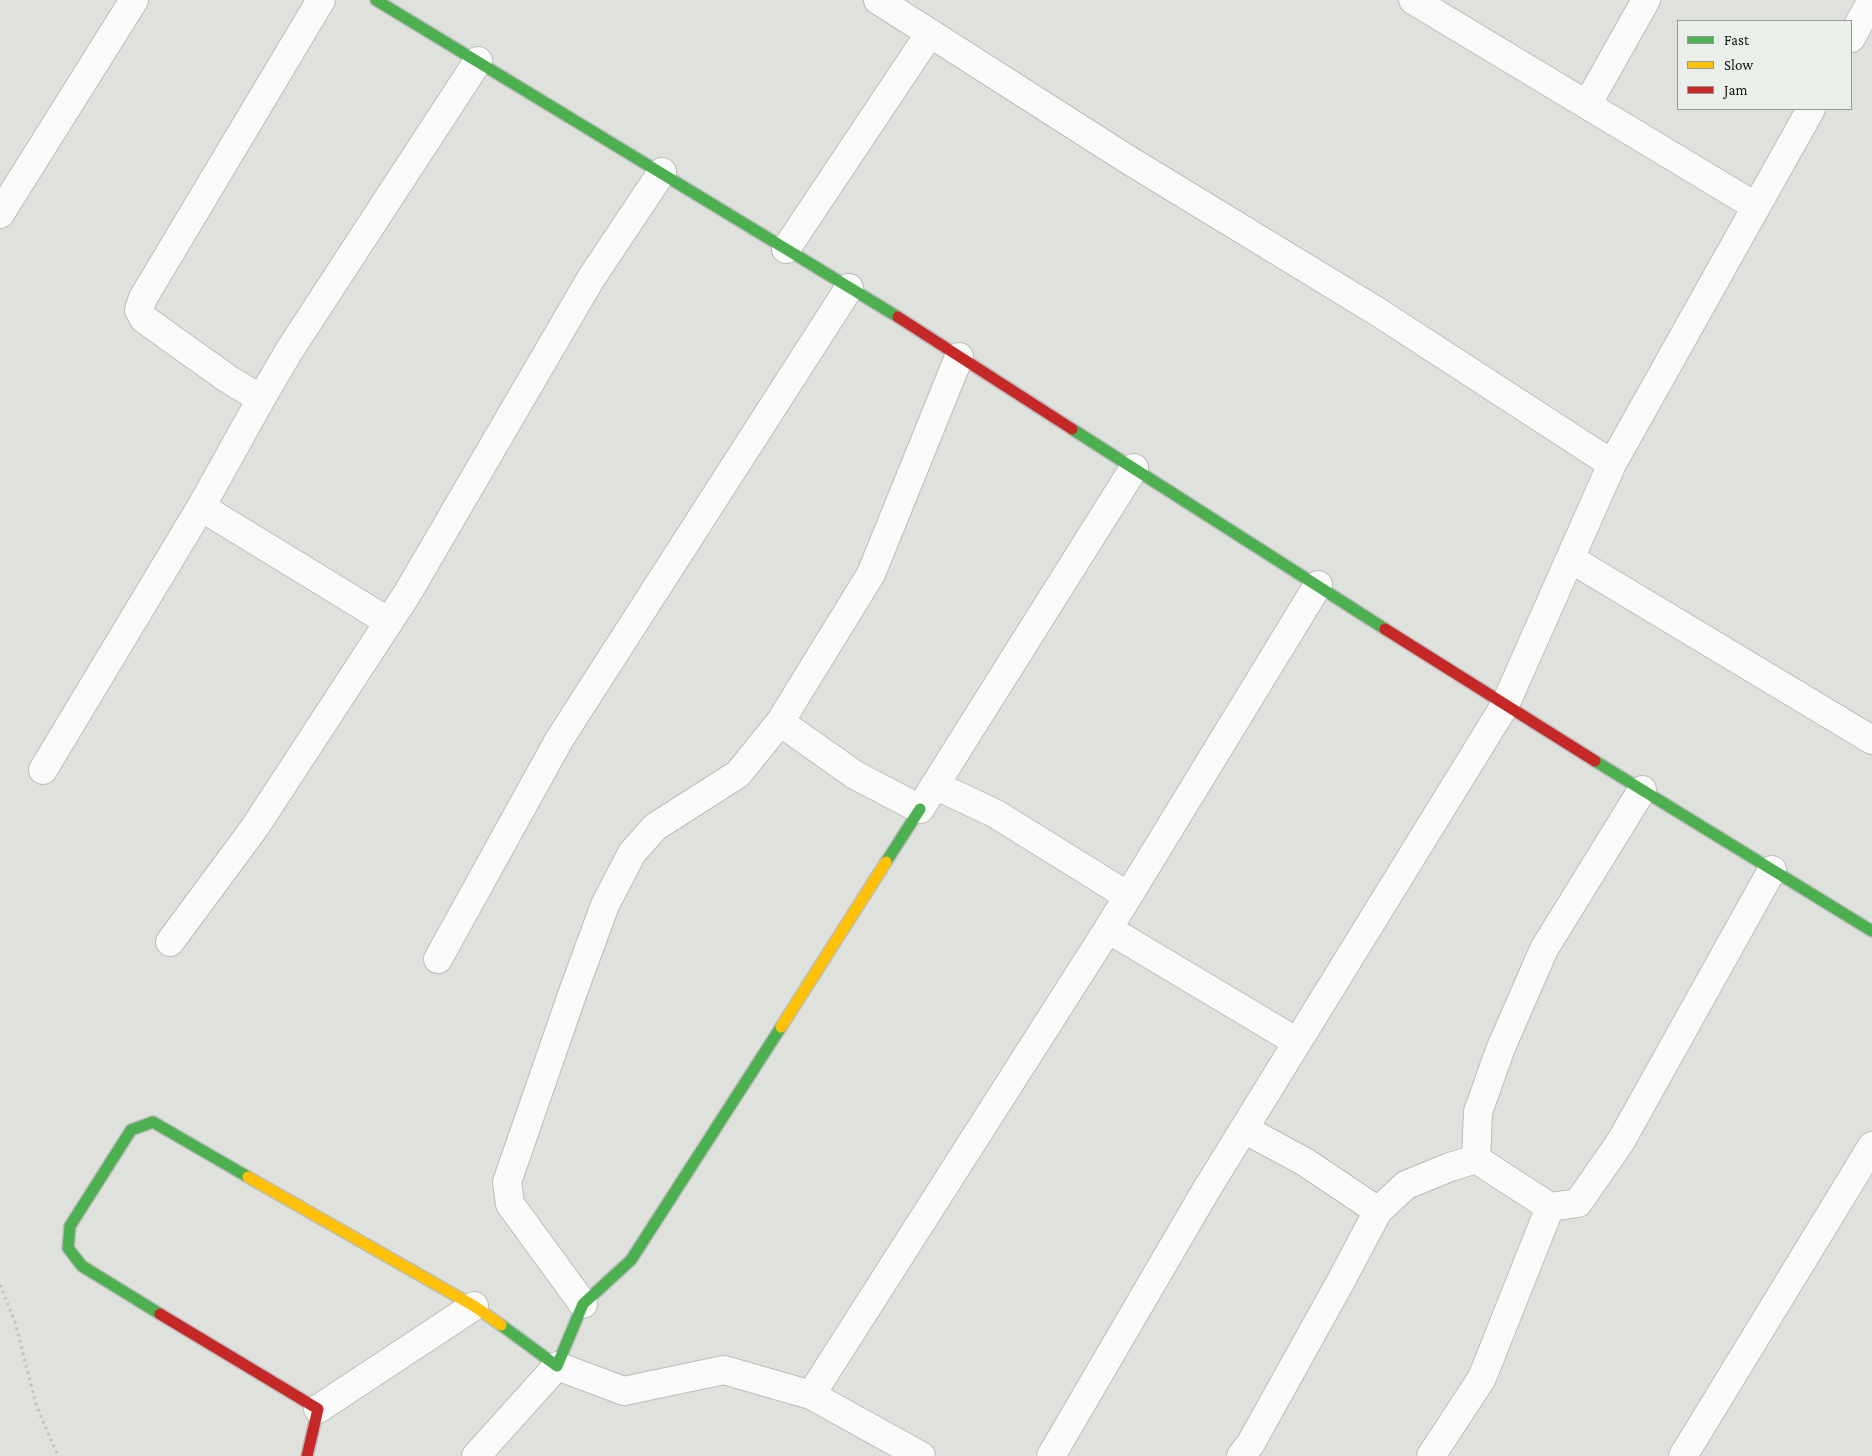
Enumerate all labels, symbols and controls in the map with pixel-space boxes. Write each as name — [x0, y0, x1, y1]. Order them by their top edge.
legend — [1677, 20, 1852, 110]
text: Fast — [1724, 32, 1749, 48]
text: Slow — [1724, 57, 1753, 73]
text: Jam — [1724, 82, 1747, 98]

